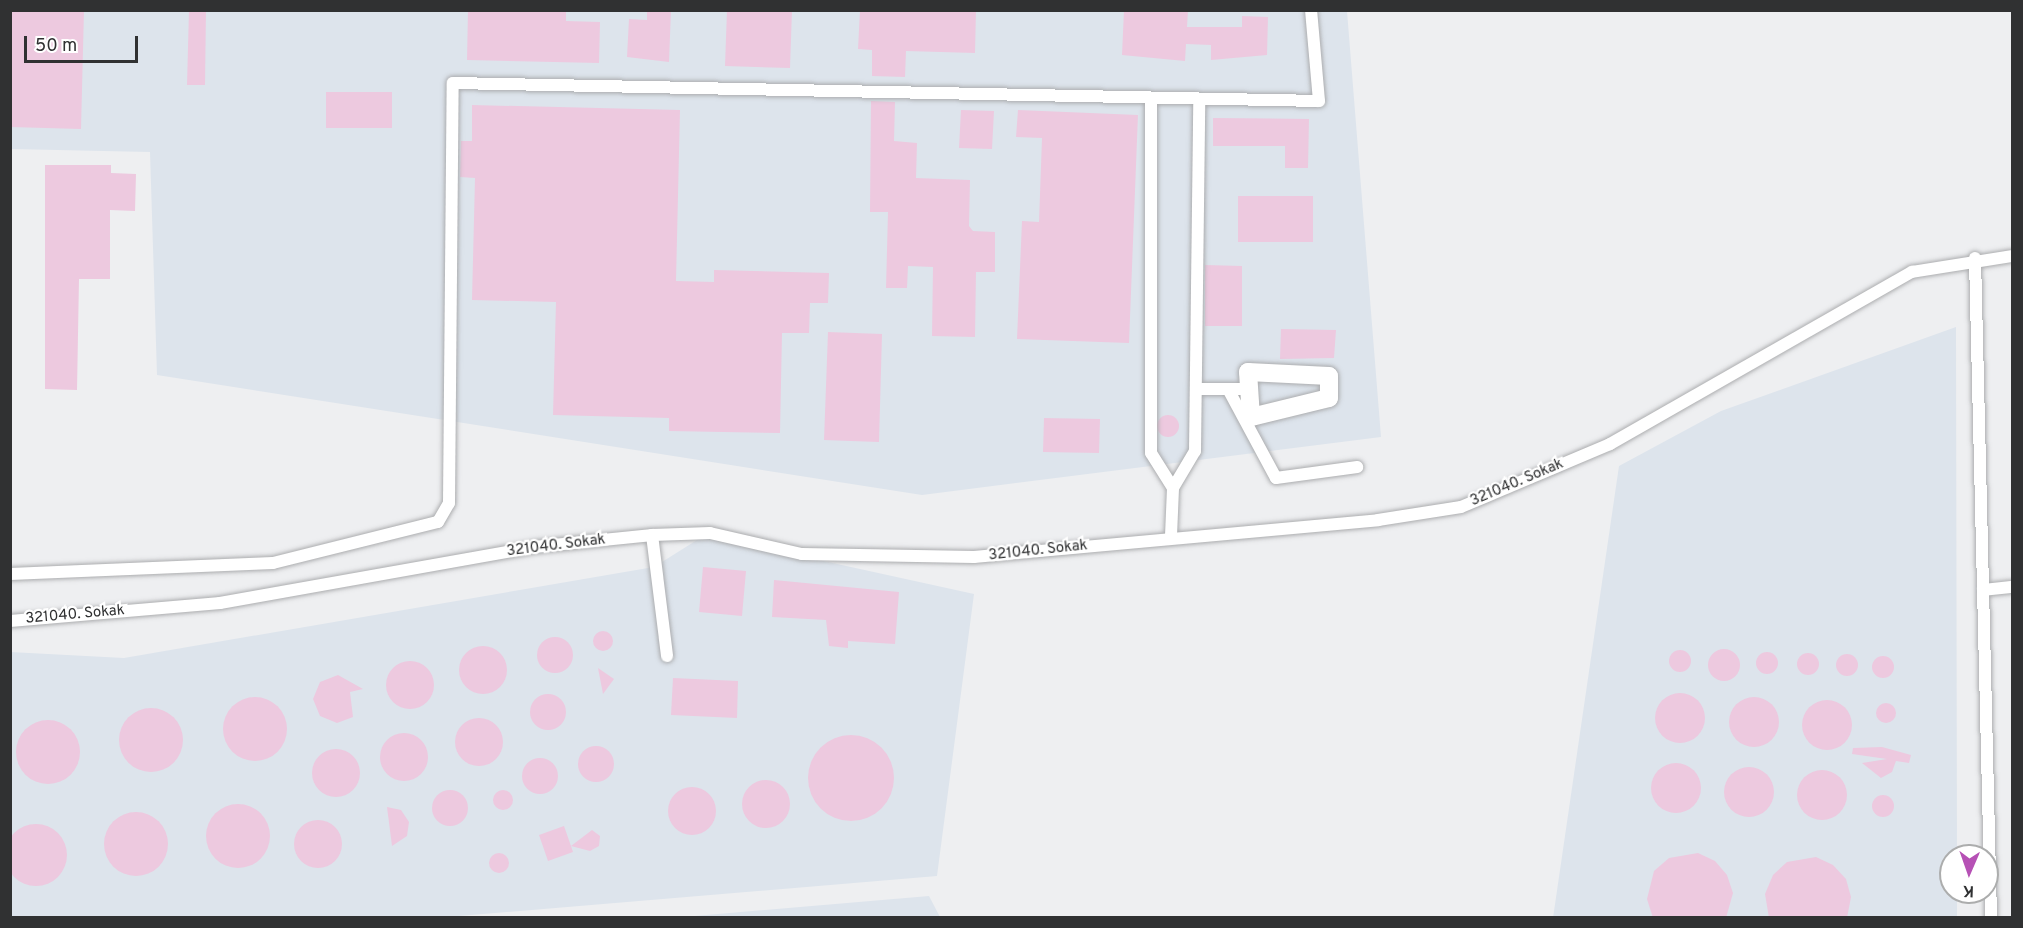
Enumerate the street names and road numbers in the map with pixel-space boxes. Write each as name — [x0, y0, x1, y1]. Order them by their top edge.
street label: 321040. Sokak — [1468, 455, 1566, 511]
street label: 321040. Sokak — [506, 531, 606, 561]
street label: 321040. Sokak — [988, 537, 1088, 565]
street label: 321040. Sokak — [25, 602, 125, 628]

